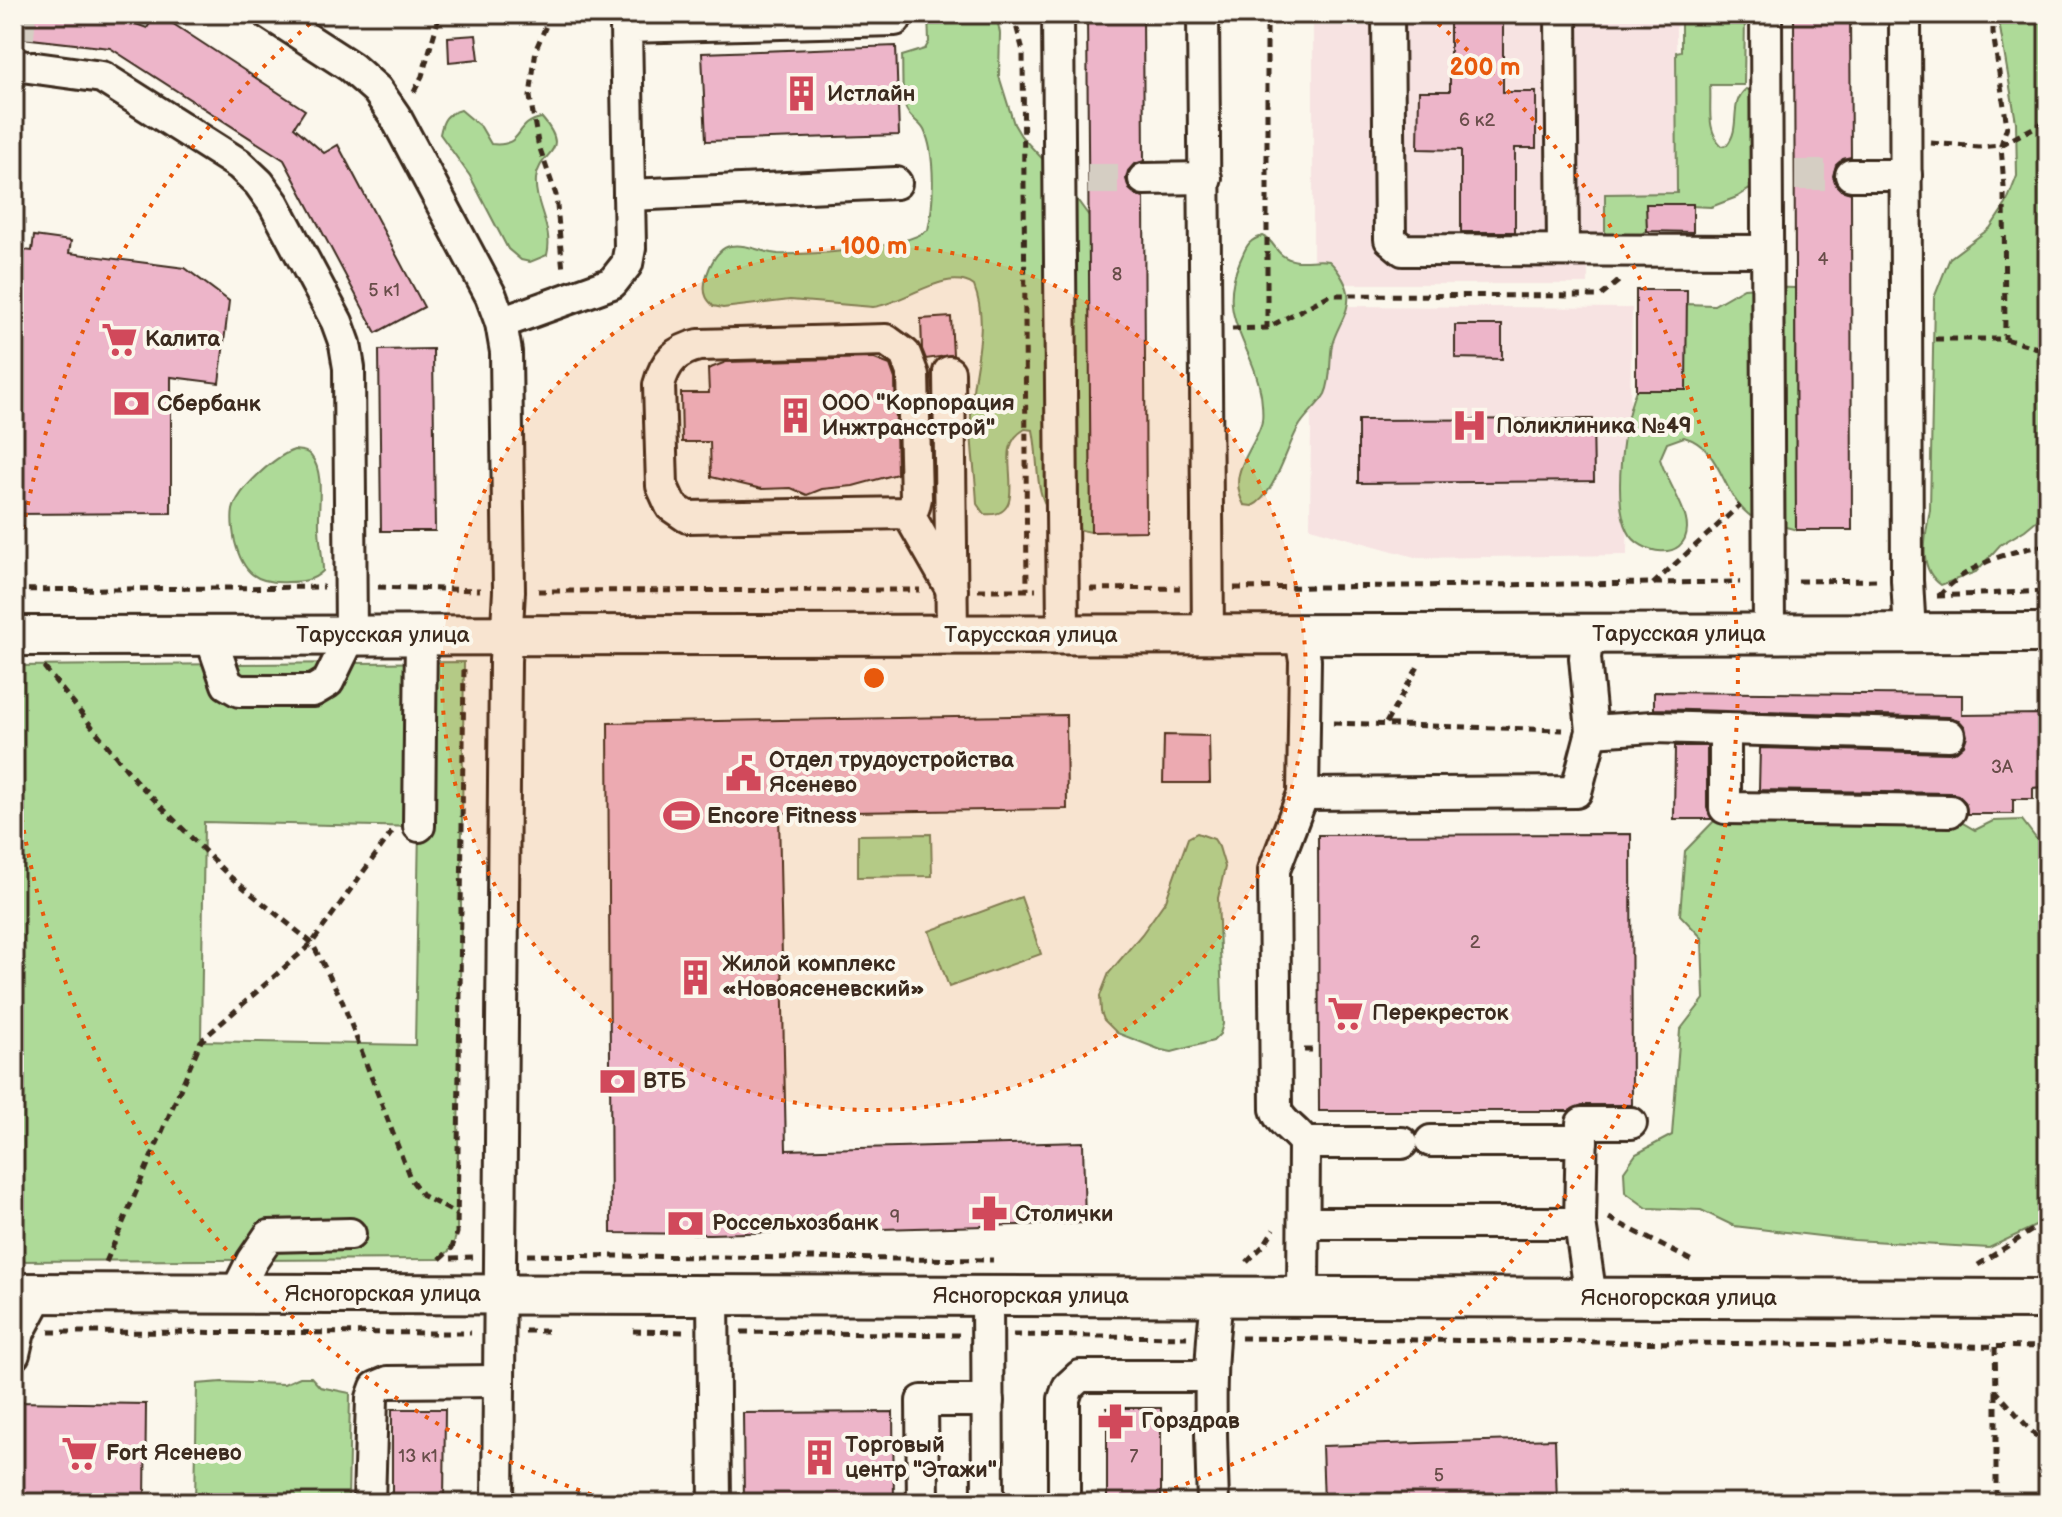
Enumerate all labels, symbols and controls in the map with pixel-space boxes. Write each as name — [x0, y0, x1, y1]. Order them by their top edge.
text: 200 m — [1450, 53, 1520, 82]
building icon: Истлайн — [782, 75, 820, 113]
place label: Истлайн — [827, 81, 915, 108]
house number: 6 к2 — [1459, 110, 1495, 131]
text: 100 m — [841, 232, 907, 261]
house number: 4 — [1818, 249, 1829, 270]
house number: 8 — [1112, 264, 1122, 285]
house number: 5 к1 — [368, 280, 400, 301]
supermarket icon: Калита — [100, 320, 138, 358]
place label: Калита — [145, 326, 220, 353]
bank icon: Сбербанк — [112, 385, 150, 423]
place label: ООО "Корпорация Инжтрансстрой" — [822, 390, 1015, 442]
place label: Сбербанк — [157, 391, 261, 418]
building icon: ООО "Корпорация Инжтрансстрой" — [777, 397, 815, 435]
hospital icon: Поликлиника №49 — [1451, 407, 1489, 445]
place label: Поликлиника №49 — [1496, 413, 1692, 440]
street label: Тарусская улица — [1592, 621, 1766, 648]
street label: Тарусская улица — [296, 622, 470, 649]
street label: Тарусская улица — [944, 622, 1118, 649]
centre of rings — [860, 664, 888, 692]
place label: Отдел трудоустройства Ясенево — [769, 747, 1014, 799]
public building icon: Отдел трудоустройства Ясенево — [724, 754, 762, 792]
house number: 3А — [1991, 757, 2013, 778]
sports icon: Encore Fitness — [662, 797, 700, 835]
place label: Encore Fitness — [707, 803, 857, 830]
house number: 2 — [1470, 932, 1481, 953]
place label: Жилой комплекс «Новоясеневский» — [722, 951, 925, 1003]
building icon: Жилой комплекс «Новоясеневский» — [677, 958, 715, 996]
supermarket icon: Перекресток — [1327, 994, 1365, 1032]
place label: Перекресток — [1372, 1000, 1509, 1027]
bank icon: ВТБ — [598, 1062, 636, 1100]
place label: ВТБ — [643, 1068, 686, 1095]
pharmacy icon: Столички — [970, 1195, 1008, 1233]
place label: Столички — [1015, 1201, 1113, 1228]
bank icon: Россельхозбанк — [667, 1204, 705, 1242]
house number: 9 — [890, 1207, 900, 1228]
place label: Россельхозбанк — [712, 1210, 878, 1237]
street label: Ясногорская улица — [285, 1281, 481, 1308]
street label: Ясногорская улица — [933, 1283, 1129, 1310]
street label: Ясногорская улица — [1581, 1285, 1777, 1312]
pharmacy icon: Горздрав — [1096, 1402, 1134, 1440]
place label: Горздрав — [1141, 1408, 1240, 1435]
place label: Торговый центр "Этажи" — [845, 1432, 997, 1484]
supermarket icon: Fort Ясенево — [61, 1434, 99, 1472]
building icon: Торговый центр "Этажи" — [800, 1439, 838, 1477]
place label: Fort Ясенево — [106, 1440, 242, 1467]
house number: 13 к1 — [398, 1446, 438, 1467]
house number: 7 — [1130, 1446, 1139, 1467]
house number: 5 — [1434, 1465, 1444, 1486]

